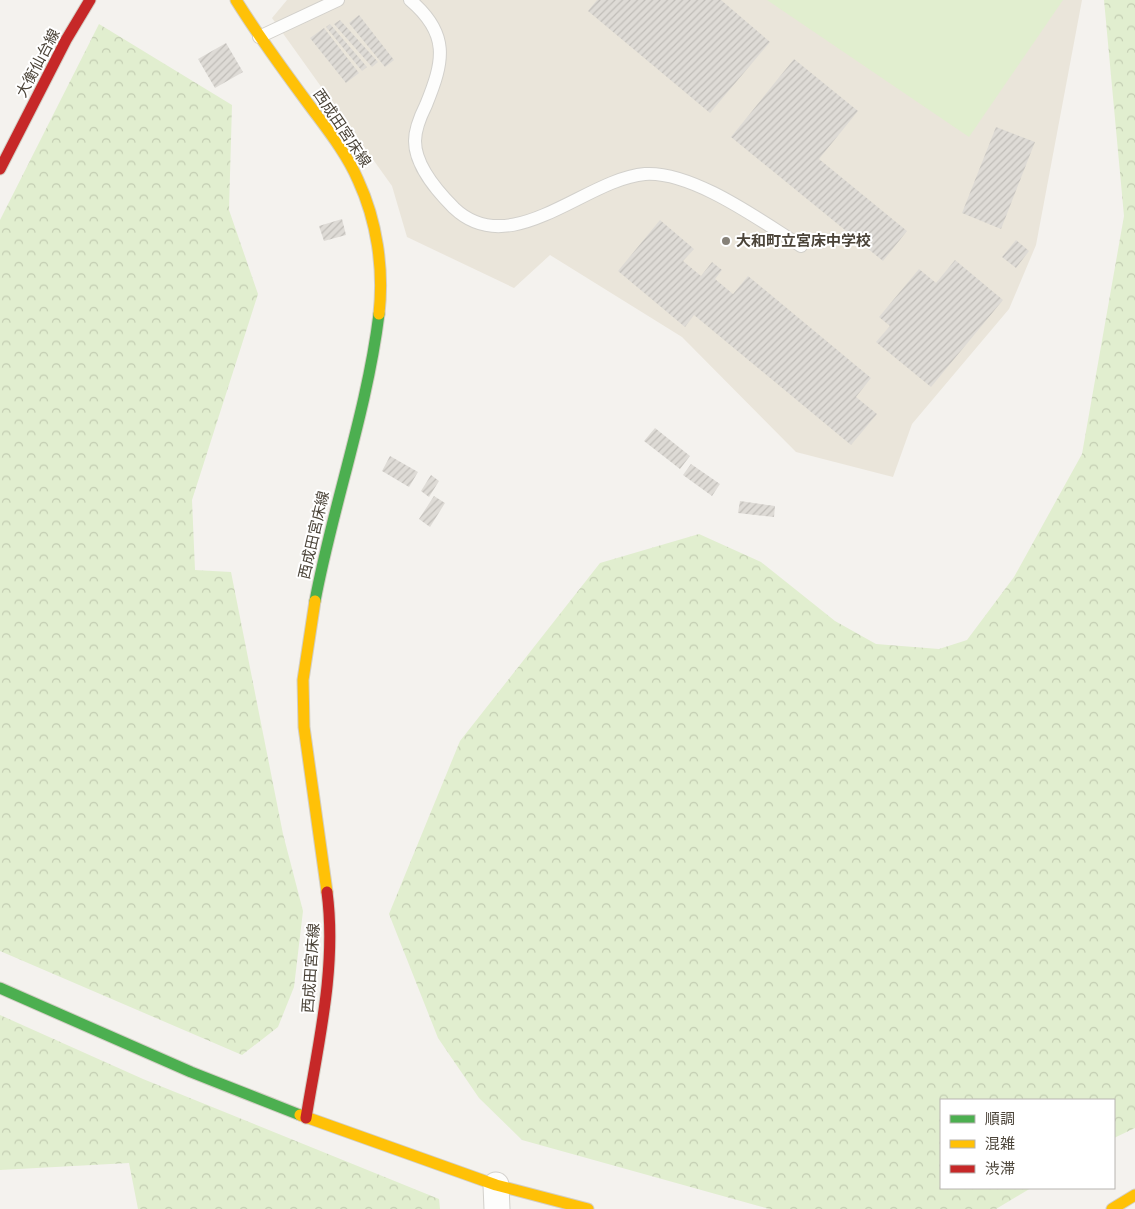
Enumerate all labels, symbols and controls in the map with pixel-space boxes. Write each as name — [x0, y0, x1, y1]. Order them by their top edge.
street label: 大衡仙台線 — [12, 25, 63, 100]
street label: 西成田宮床線 — [310, 85, 375, 170]
place label: 大和町立宮床中学校 — [736, 231, 871, 249]
marker: 大和町立宮床中学校 — [720, 235, 732, 247]
street label: 西成田宮床線 — [294, 489, 332, 581]
street label: 西成田宮床線 — [298, 922, 322, 1013]
legend — [940, 1099, 1115, 1189]
text: 順調 — [985, 1109, 1015, 1127]
text: 混雑 — [985, 1134, 1015, 1152]
text: 渋滞 — [985, 1159, 1015, 1177]

